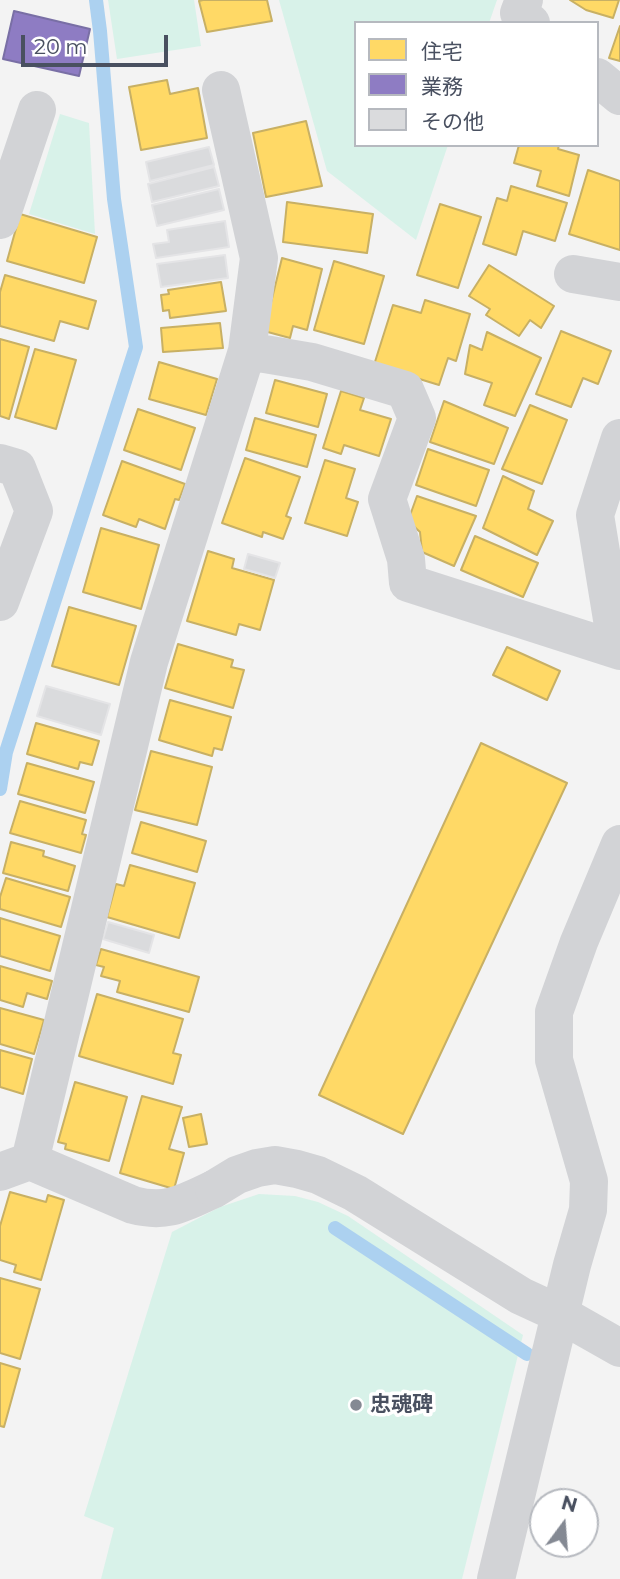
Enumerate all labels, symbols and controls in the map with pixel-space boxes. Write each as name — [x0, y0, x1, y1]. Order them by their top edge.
scale bar — [24, 21, 172, 65]
legend — [354, 21, 599, 147]
text: 20 m — [34, 34, 88, 59]
text: 住宅 — [421, 39, 463, 64]
text: 業務 — [421, 74, 463, 99]
text: その他 — [421, 109, 484, 134]
place label: 忠魂碑 — [370, 1392, 433, 1418]
marker: 忠魂碑 — [348, 1397, 364, 1413]
north arrow — [529, 1488, 599, 1558]
text: N — [559, 1491, 580, 1517]

